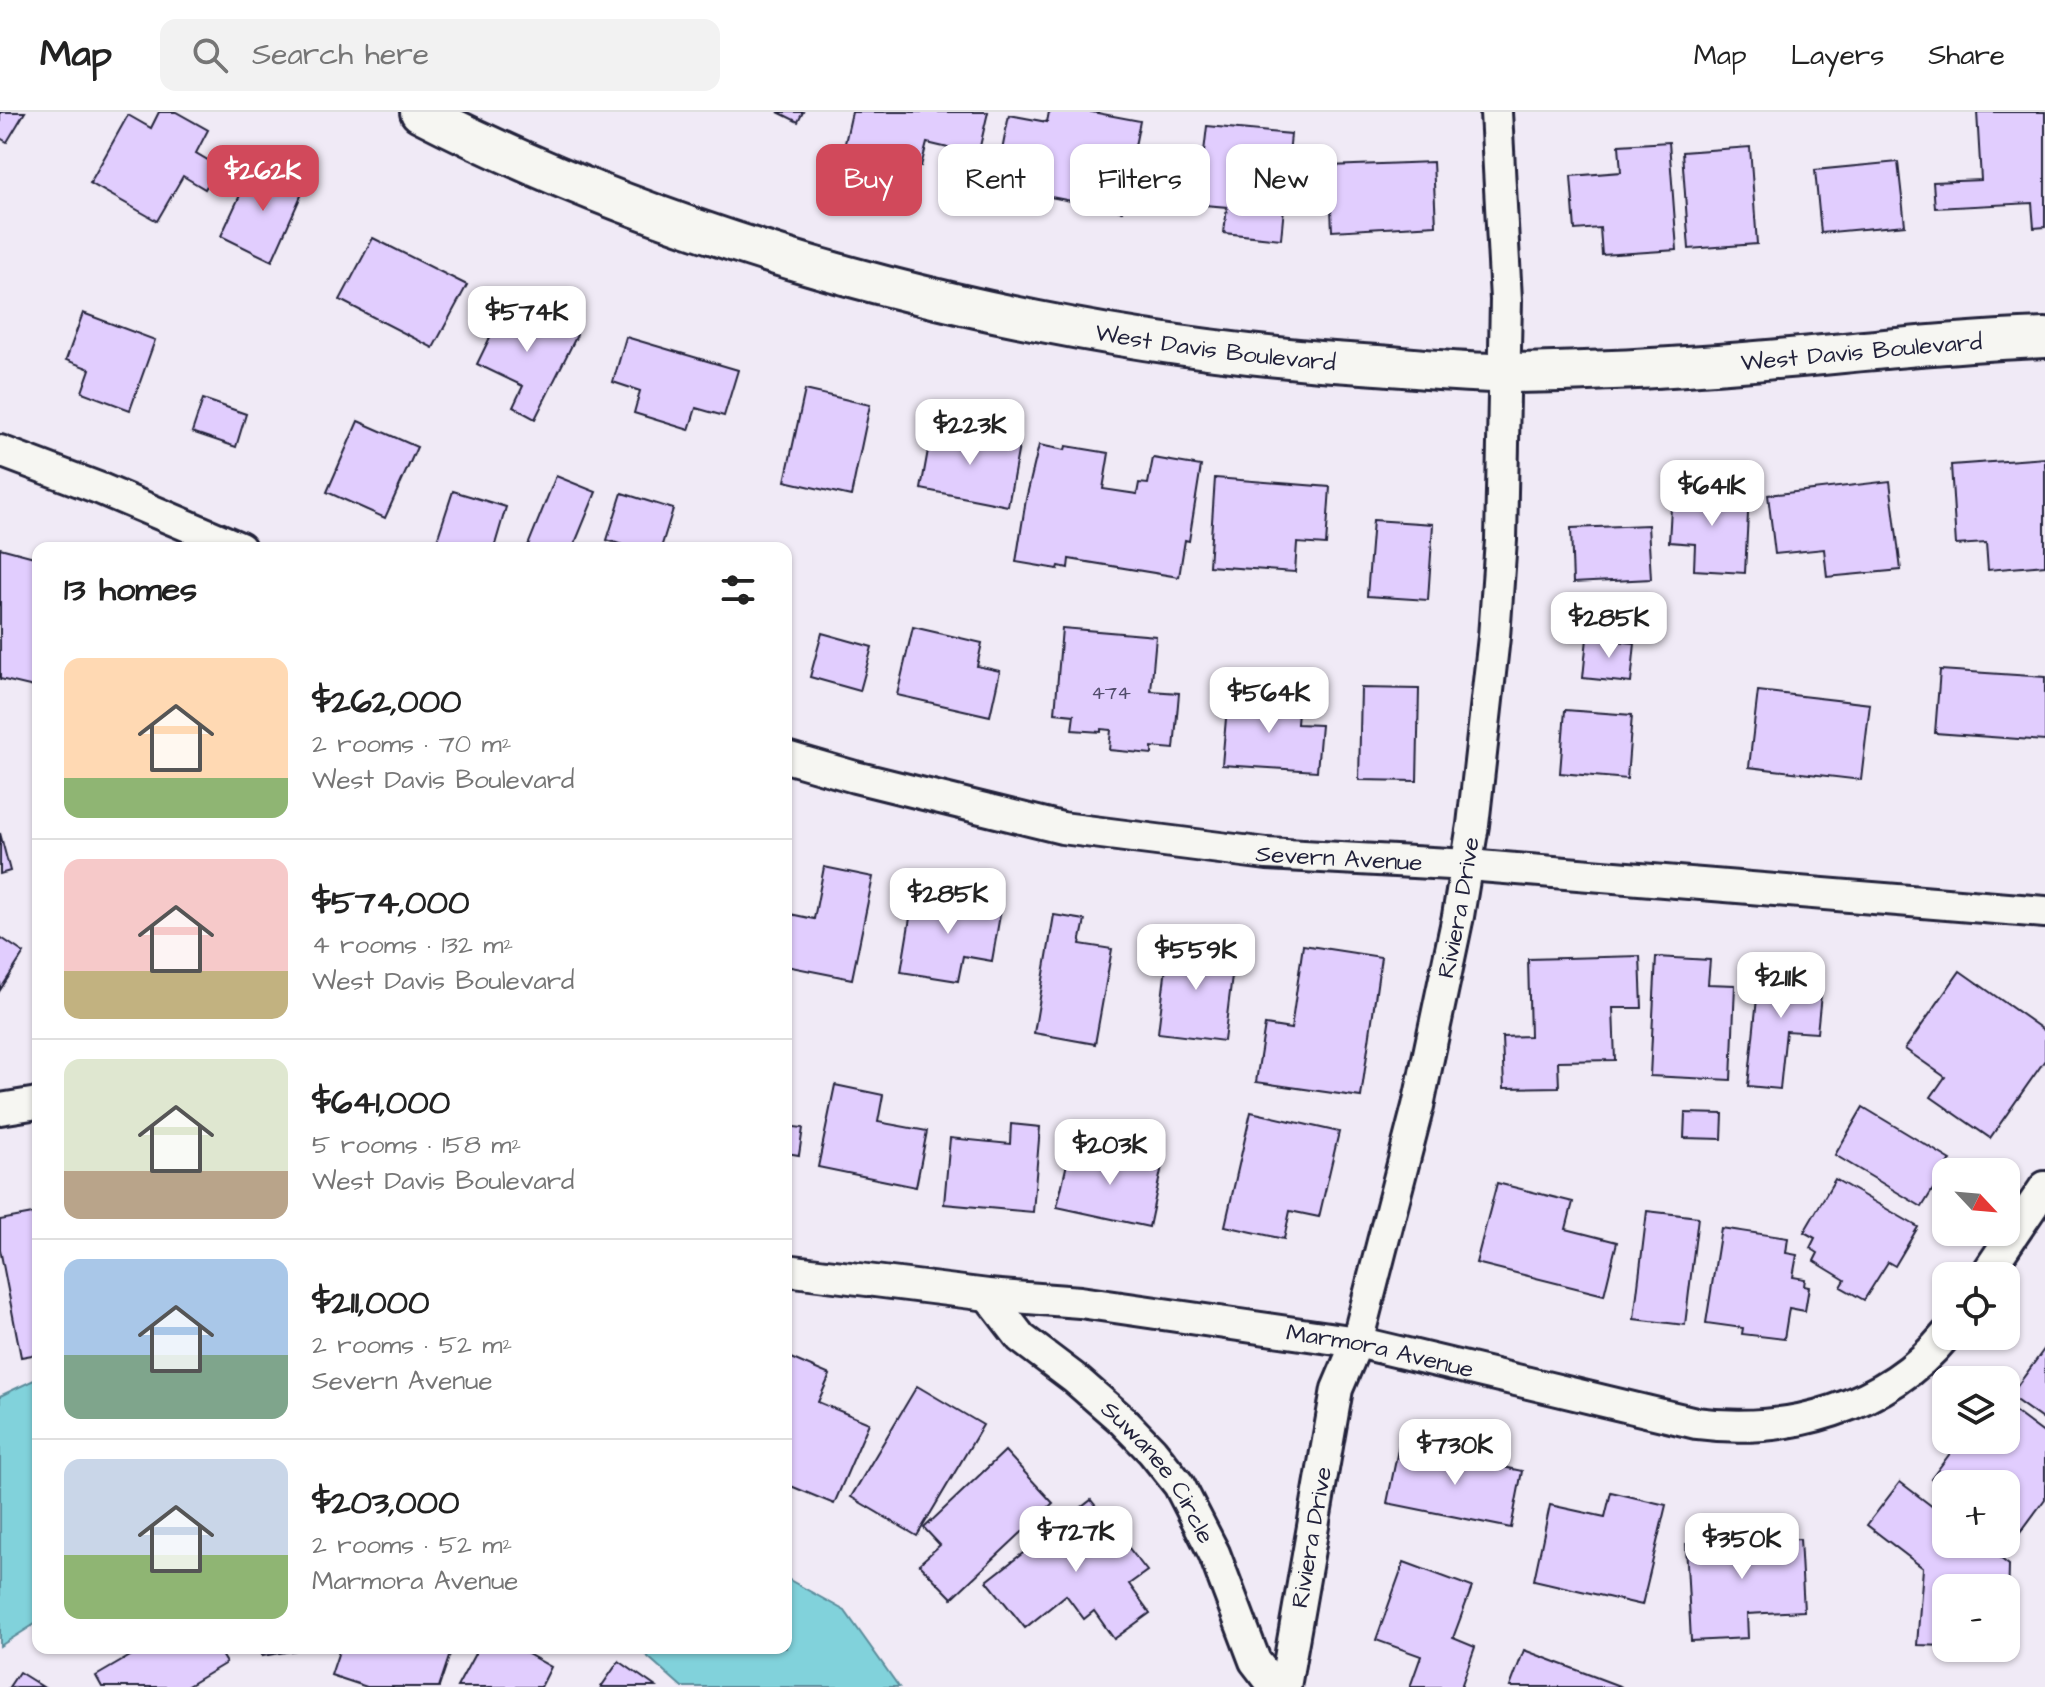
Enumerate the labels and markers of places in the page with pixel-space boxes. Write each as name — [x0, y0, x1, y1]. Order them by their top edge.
pin: $262K — [207, 145, 319, 213]
pin: $574K — [471, 286, 583, 354]
pin: $223K — [914, 399, 1026, 467]
pin: $641K — [1656, 460, 1768, 528]
pin: $285K — [1553, 592, 1665, 660]
pin: $564K — [1213, 667, 1325, 735]
pin: $285K — [892, 868, 1004, 936]
pin: $559K — [1140, 924, 1252, 992]
pin: $211K — [1725, 952, 1837, 1020]
pin: $203K — [1054, 1119, 1166, 1187]
pin: $730K — [1399, 1419, 1511, 1487]
pin: $727K — [1020, 1506, 1132, 1574]
pin: $350K — [1686, 1513, 1798, 1581]

